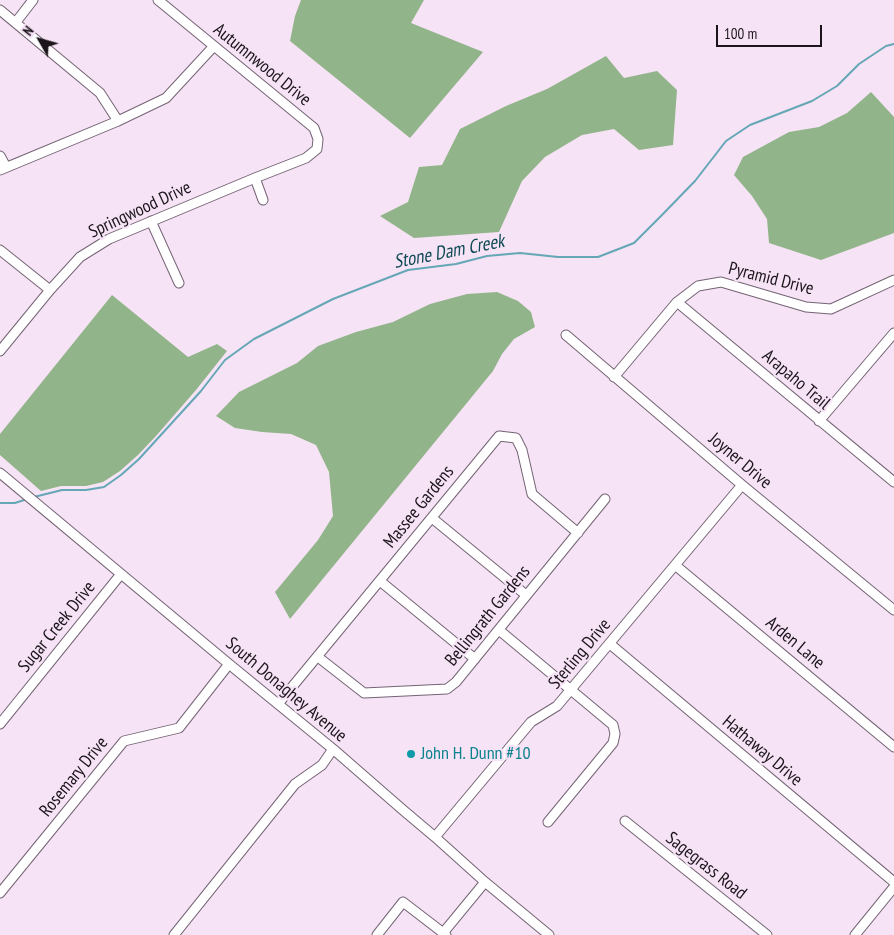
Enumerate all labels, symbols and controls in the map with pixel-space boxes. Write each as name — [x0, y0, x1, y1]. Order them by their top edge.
north arrow — [15, 15, 65, 65]
scale bar — [719, 15, 825, 47]
street label: Autumnwood Drive — [209, 19, 315, 111]
text: N — [19, 22, 38, 39]
text: 100 m — [724, 24, 757, 43]
street label: Springwood Drive — [85, 177, 195, 243]
water label: Stone Dam Creek — [392, 230, 506, 274]
street label: Pyramid Drive — [726, 258, 816, 300]
street label: Arapaho Trail — [758, 345, 834, 415]
street label: Joyner Drive — [704, 428, 776, 494]
street label: Massee Gardens — [379, 462, 459, 552]
street label: Bellingrath Gardens — [441, 561, 535, 671]
street label: Sugar Creek Drive — [14, 577, 100, 677]
street label: Arden Lane — [761, 612, 829, 674]
street label: Sterling Drive — [544, 614, 616, 694]
street label: South Donaghey Avenue — [221, 633, 351, 747]
street label: Hathaway Drive — [718, 711, 806, 791]
street label: Rosemary Drive — [35, 733, 113, 821]
place label: John H. Dunn #10 — [421, 743, 531, 765]
marker: John H. Dunn #10 — [405, 748, 417, 760]
street label: Sagegrass Road — [661, 828, 751, 904]

